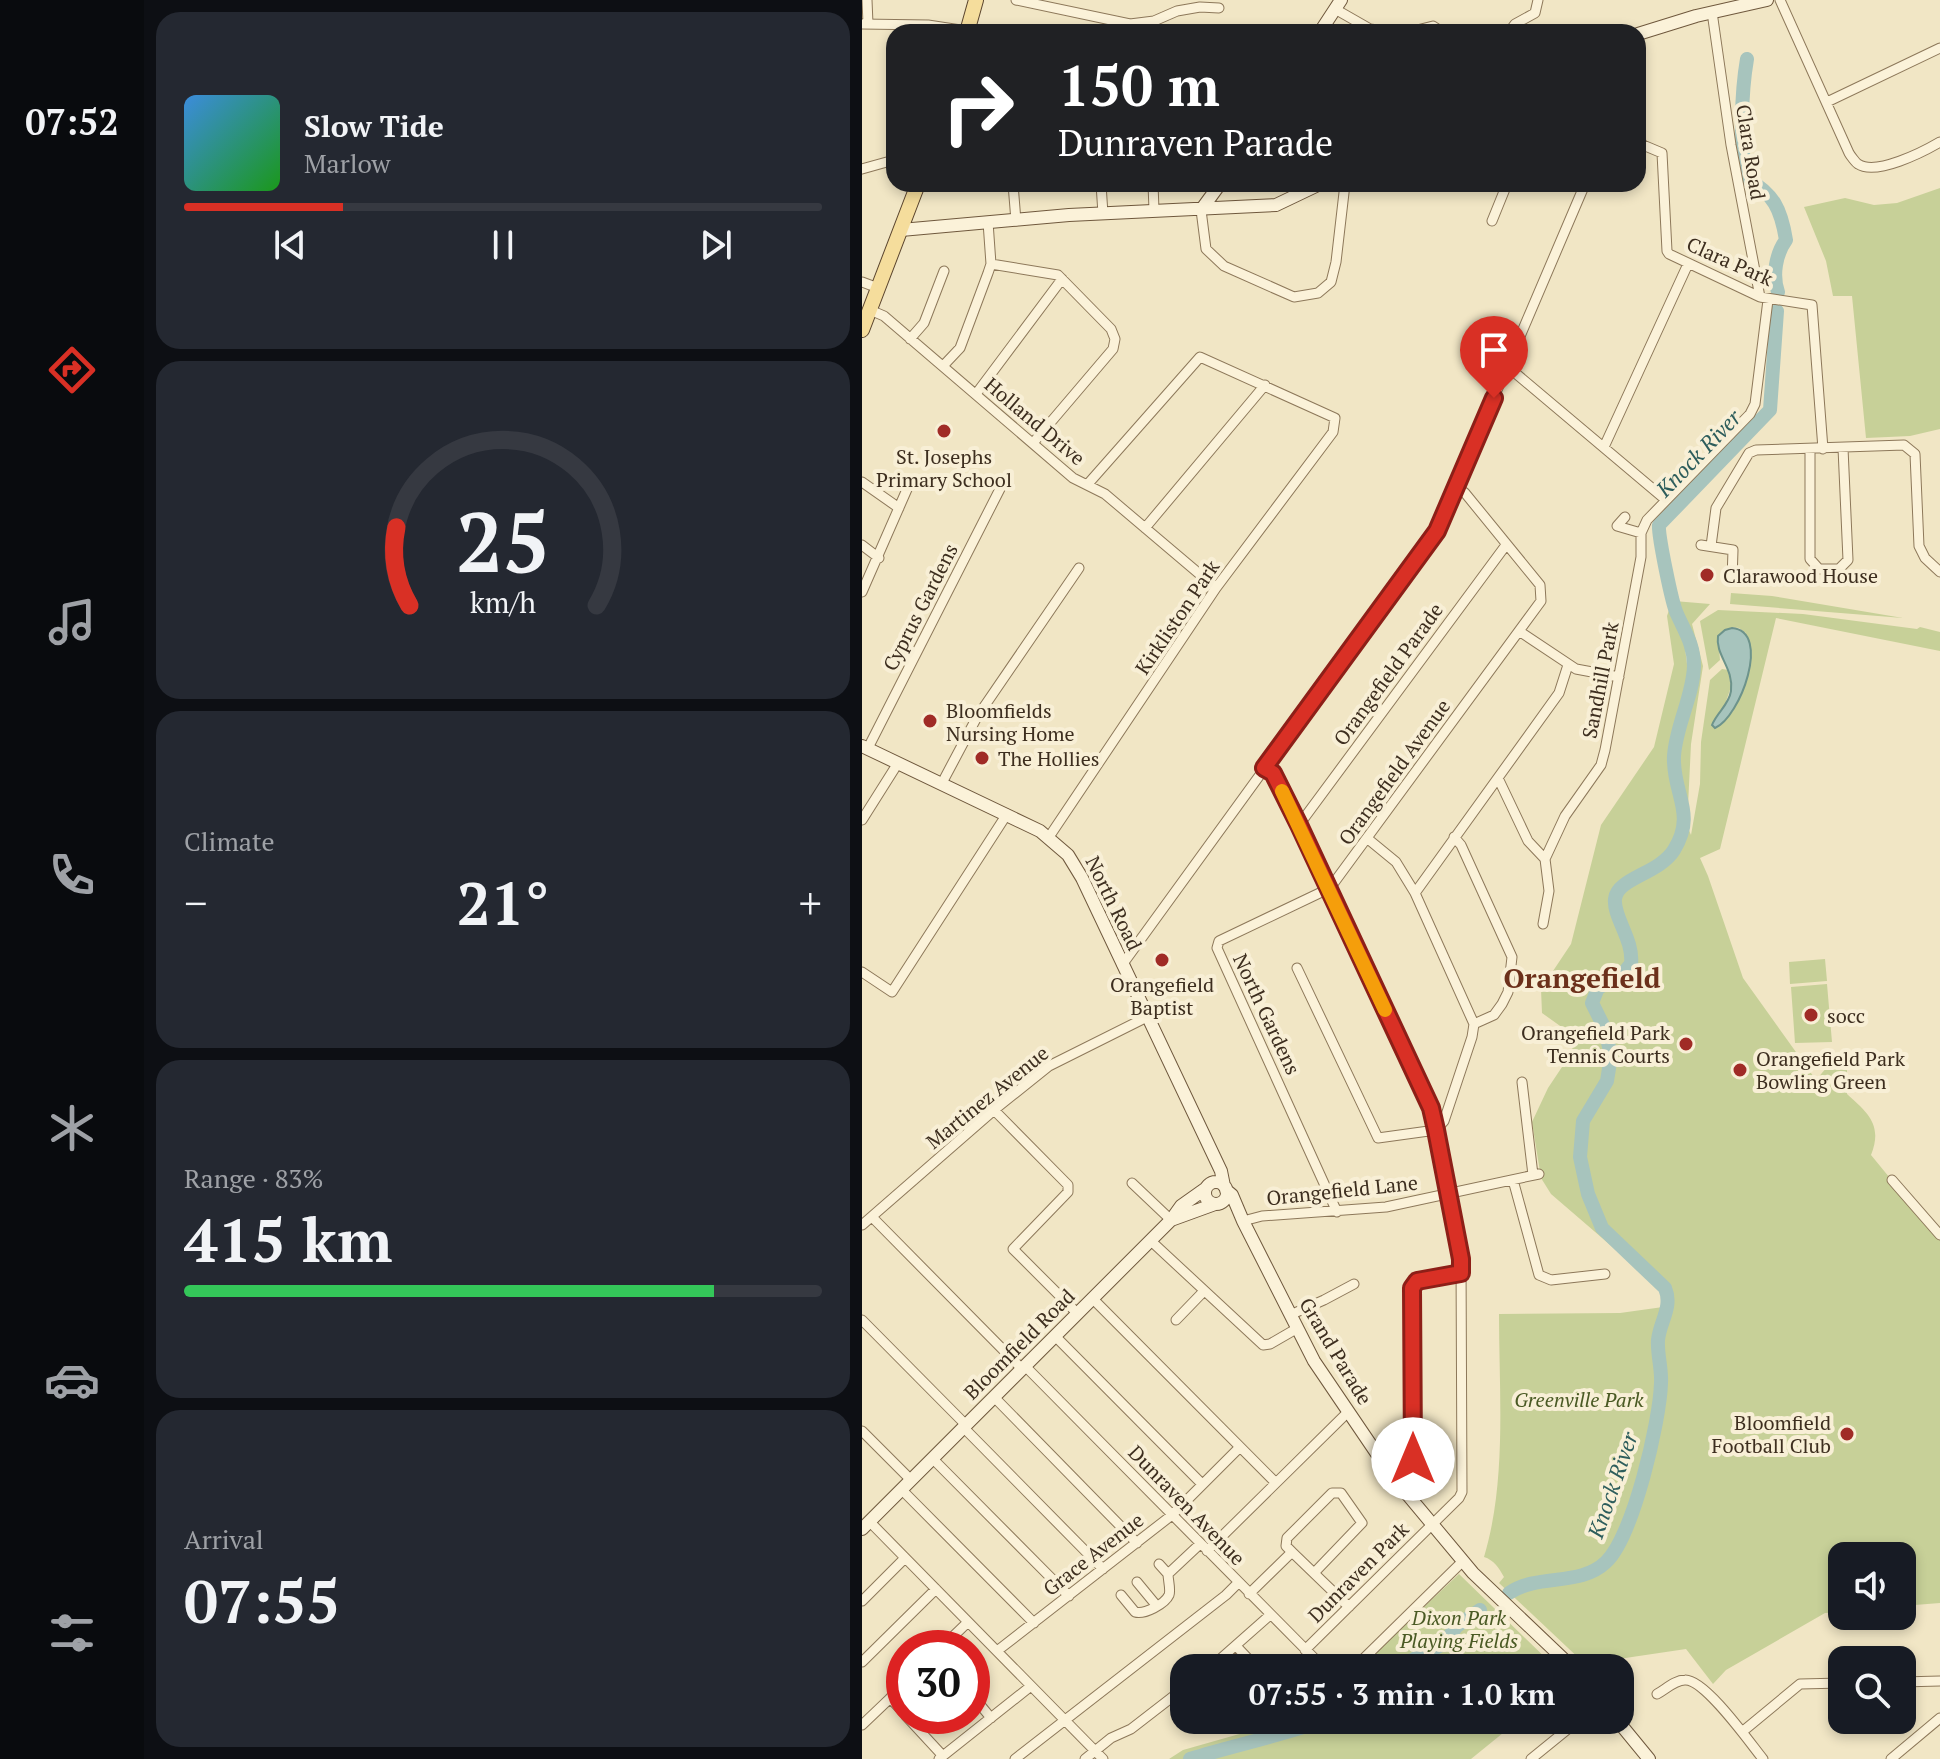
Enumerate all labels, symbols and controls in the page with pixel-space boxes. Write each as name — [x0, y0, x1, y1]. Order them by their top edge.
text: 150 m — [1058, 48, 1220, 122]
icon: right — [926, 56, 1030, 160]
text: 07:52 — [25, 98, 119, 145]
street label: Clara Road — [1730, 102, 1772, 202]
text: Slow Tide — [304, 106, 444, 146]
text: Dunraven Parade — [1058, 119, 1333, 166]
text: Marlow — [304, 146, 390, 180]
icon: previous — [268, 223, 312, 267]
icon: pause — [481, 223, 525, 267]
icon: next — [694, 223, 738, 267]
street label: Clara Park — [1683, 230, 1778, 292]
pin — [1460, 316, 1528, 398]
icon: arrive — [1472, 328, 1516, 372]
icon: directions — [44, 342, 100, 398]
street label: Holland Drive — [979, 371, 1091, 471]
water label: Knock River — [1649, 402, 1748, 503]
marker: St. Josephs Primary School — [935, 422, 953, 440]
place label: St. Josephs Primary School — [876, 443, 1012, 493]
text: 25 — [456, 486, 550, 596]
street label: Cyprus Gardens — [876, 539, 964, 675]
street label: Kirkliston Park — [1129, 554, 1226, 680]
place label: Clarawood House — [1723, 562, 1878, 589]
marker: Clarawood House — [1698, 566, 1716, 584]
text: km/h — [470, 583, 536, 621]
icon: music — [44, 594, 100, 650]
street label: Orangefield Parade — [1327, 597, 1449, 751]
street label: Sandhill Park — [1575, 619, 1625, 741]
street label: Orangefield Avenue — [1332, 694, 1456, 850]
place label: Bloomfields Nursing Home — [946, 697, 1075, 747]
marker: Bloomfields Nursing Home — [921, 712, 939, 730]
place label: The Hollies — [998, 745, 1099, 772]
marker: The Hollies — [973, 749, 991, 767]
text: Climate — [184, 824, 275, 858]
icon: phone — [44, 847, 100, 903]
street label: North Road — [1080, 851, 1148, 955]
text: 21° — [457, 863, 549, 942]
text: − — [184, 873, 207, 932]
text: + — [799, 873, 822, 932]
street label: North Gardens — [1227, 949, 1307, 1079]
marker: Orangefield Baptist — [1153, 951, 1171, 969]
district label: Orangefield — [1503, 959, 1661, 996]
place label: Orangefield Baptist — [1110, 971, 1214, 1021]
place label: socc — [1827, 1002, 1865, 1029]
marker: socc — [1802, 1006, 1820, 1024]
place label: Orangefield Park Tennis Courts — [1521, 1019, 1671, 1069]
marker: Orangefield Park Tennis Courts — [1677, 1035, 1695, 1053]
street label: Martinez Avenue — [920, 1039, 1054, 1155]
place label: Orangefield Park Bowling Green — [1756, 1045, 1906, 1095]
marker: Orangefield Park Bowling Green — [1731, 1061, 1749, 1079]
icon: climate — [44, 1100, 100, 1156]
text: Range · 83% — [184, 1161, 323, 1195]
street label: Orangefield Lane — [1265, 1169, 1419, 1211]
text: 415 km — [184, 1200, 392, 1279]
street label: Bloomfield Road — [958, 1283, 1080, 1405]
street label: Grand Parade — [1293, 1292, 1379, 1410]
icon: car — [44, 1352, 100, 1408]
park label: Greenville Park — [1514, 1386, 1644, 1413]
place label: Bloomfield Football Club — [1712, 1409, 1831, 1459]
position arrow — [1371, 1417, 1455, 1501]
marker: Bloomfield Football Club — [1838, 1425, 1856, 1443]
water label: Knock River — [1580, 1427, 1644, 1543]
street label: Dunraven Avenue — [1123, 1439, 1251, 1571]
street label: Grace Avenue — [1037, 1506, 1149, 1602]
street label: Dunraven Park — [1302, 1515, 1415, 1628]
text: Arrival — [184, 1522, 264, 1556]
map controls — [1828, 1542, 1916, 1734]
button: sound — [1828, 1542, 1916, 1630]
text: 07:55 — [184, 1561, 340, 1640]
park label: Dixon Park Playing Fields — [1399, 1604, 1518, 1654]
icon: filters — [44, 1605, 100, 1661]
speed limit sign: 30 — [886, 1630, 990, 1734]
button: search — [1828, 1646, 1916, 1734]
text: 07:55 · 3 min · 1.0 km — [1249, 1674, 1555, 1714]

